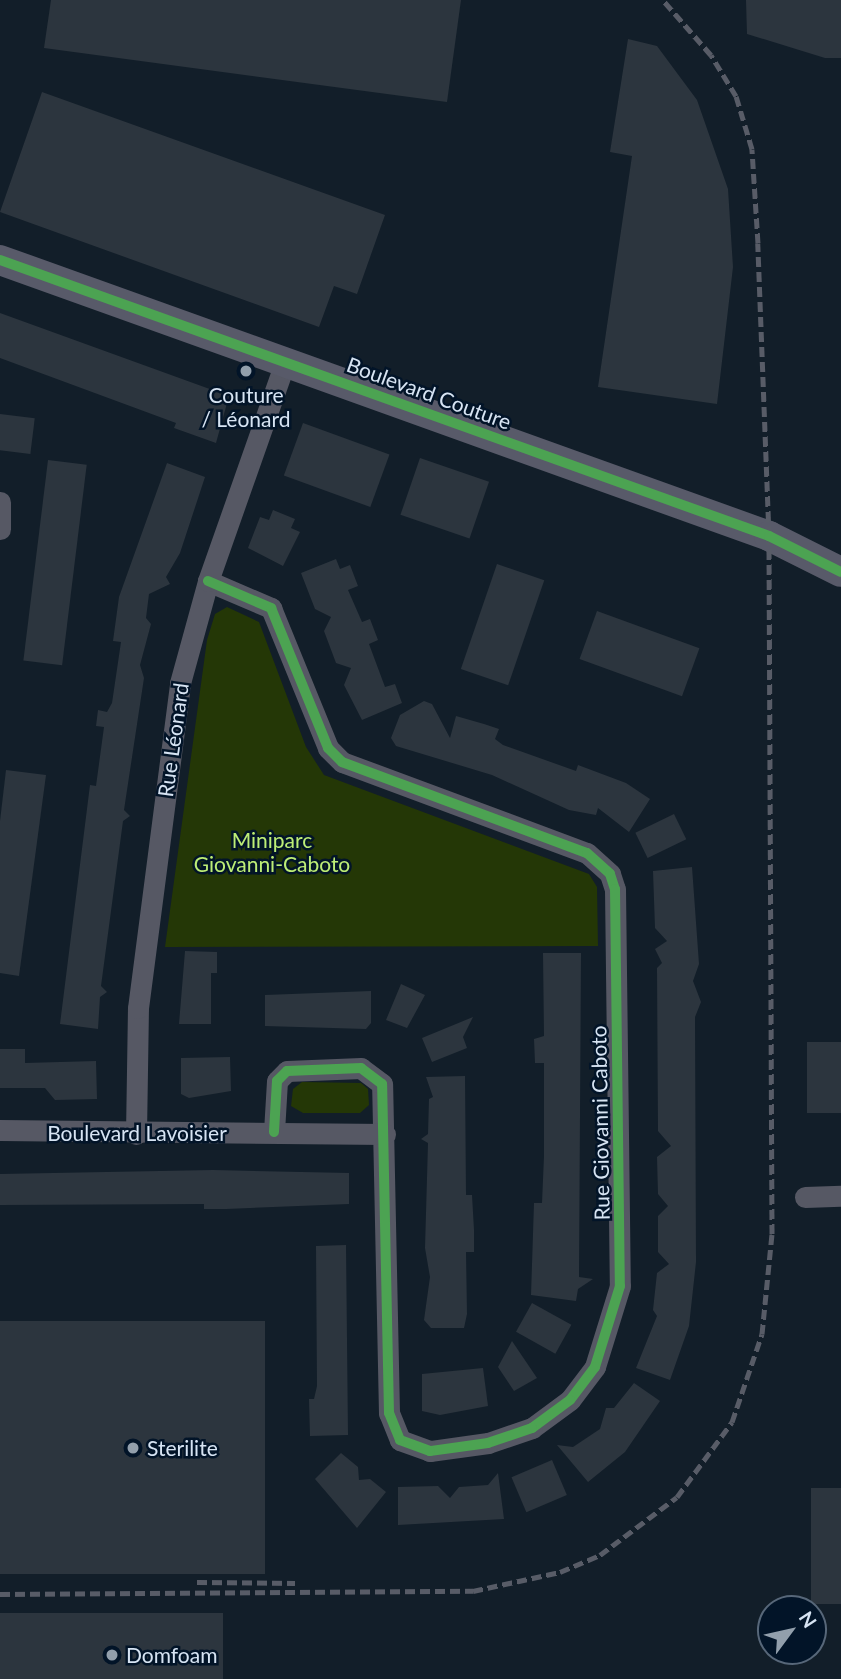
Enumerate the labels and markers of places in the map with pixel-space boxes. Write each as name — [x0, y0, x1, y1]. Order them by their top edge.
marker: Couture / Léonard — [238, 363, 254, 379]
place label: Couture / Léonard — [201, 382, 291, 432]
place label: Sterilite — [147, 1435, 218, 1461]
marker: Sterilite — [125, 1440, 141, 1456]
place label: Domfoam — [126, 1642, 217, 1668]
marker: Domfoam — [104, 1647, 120, 1663]

